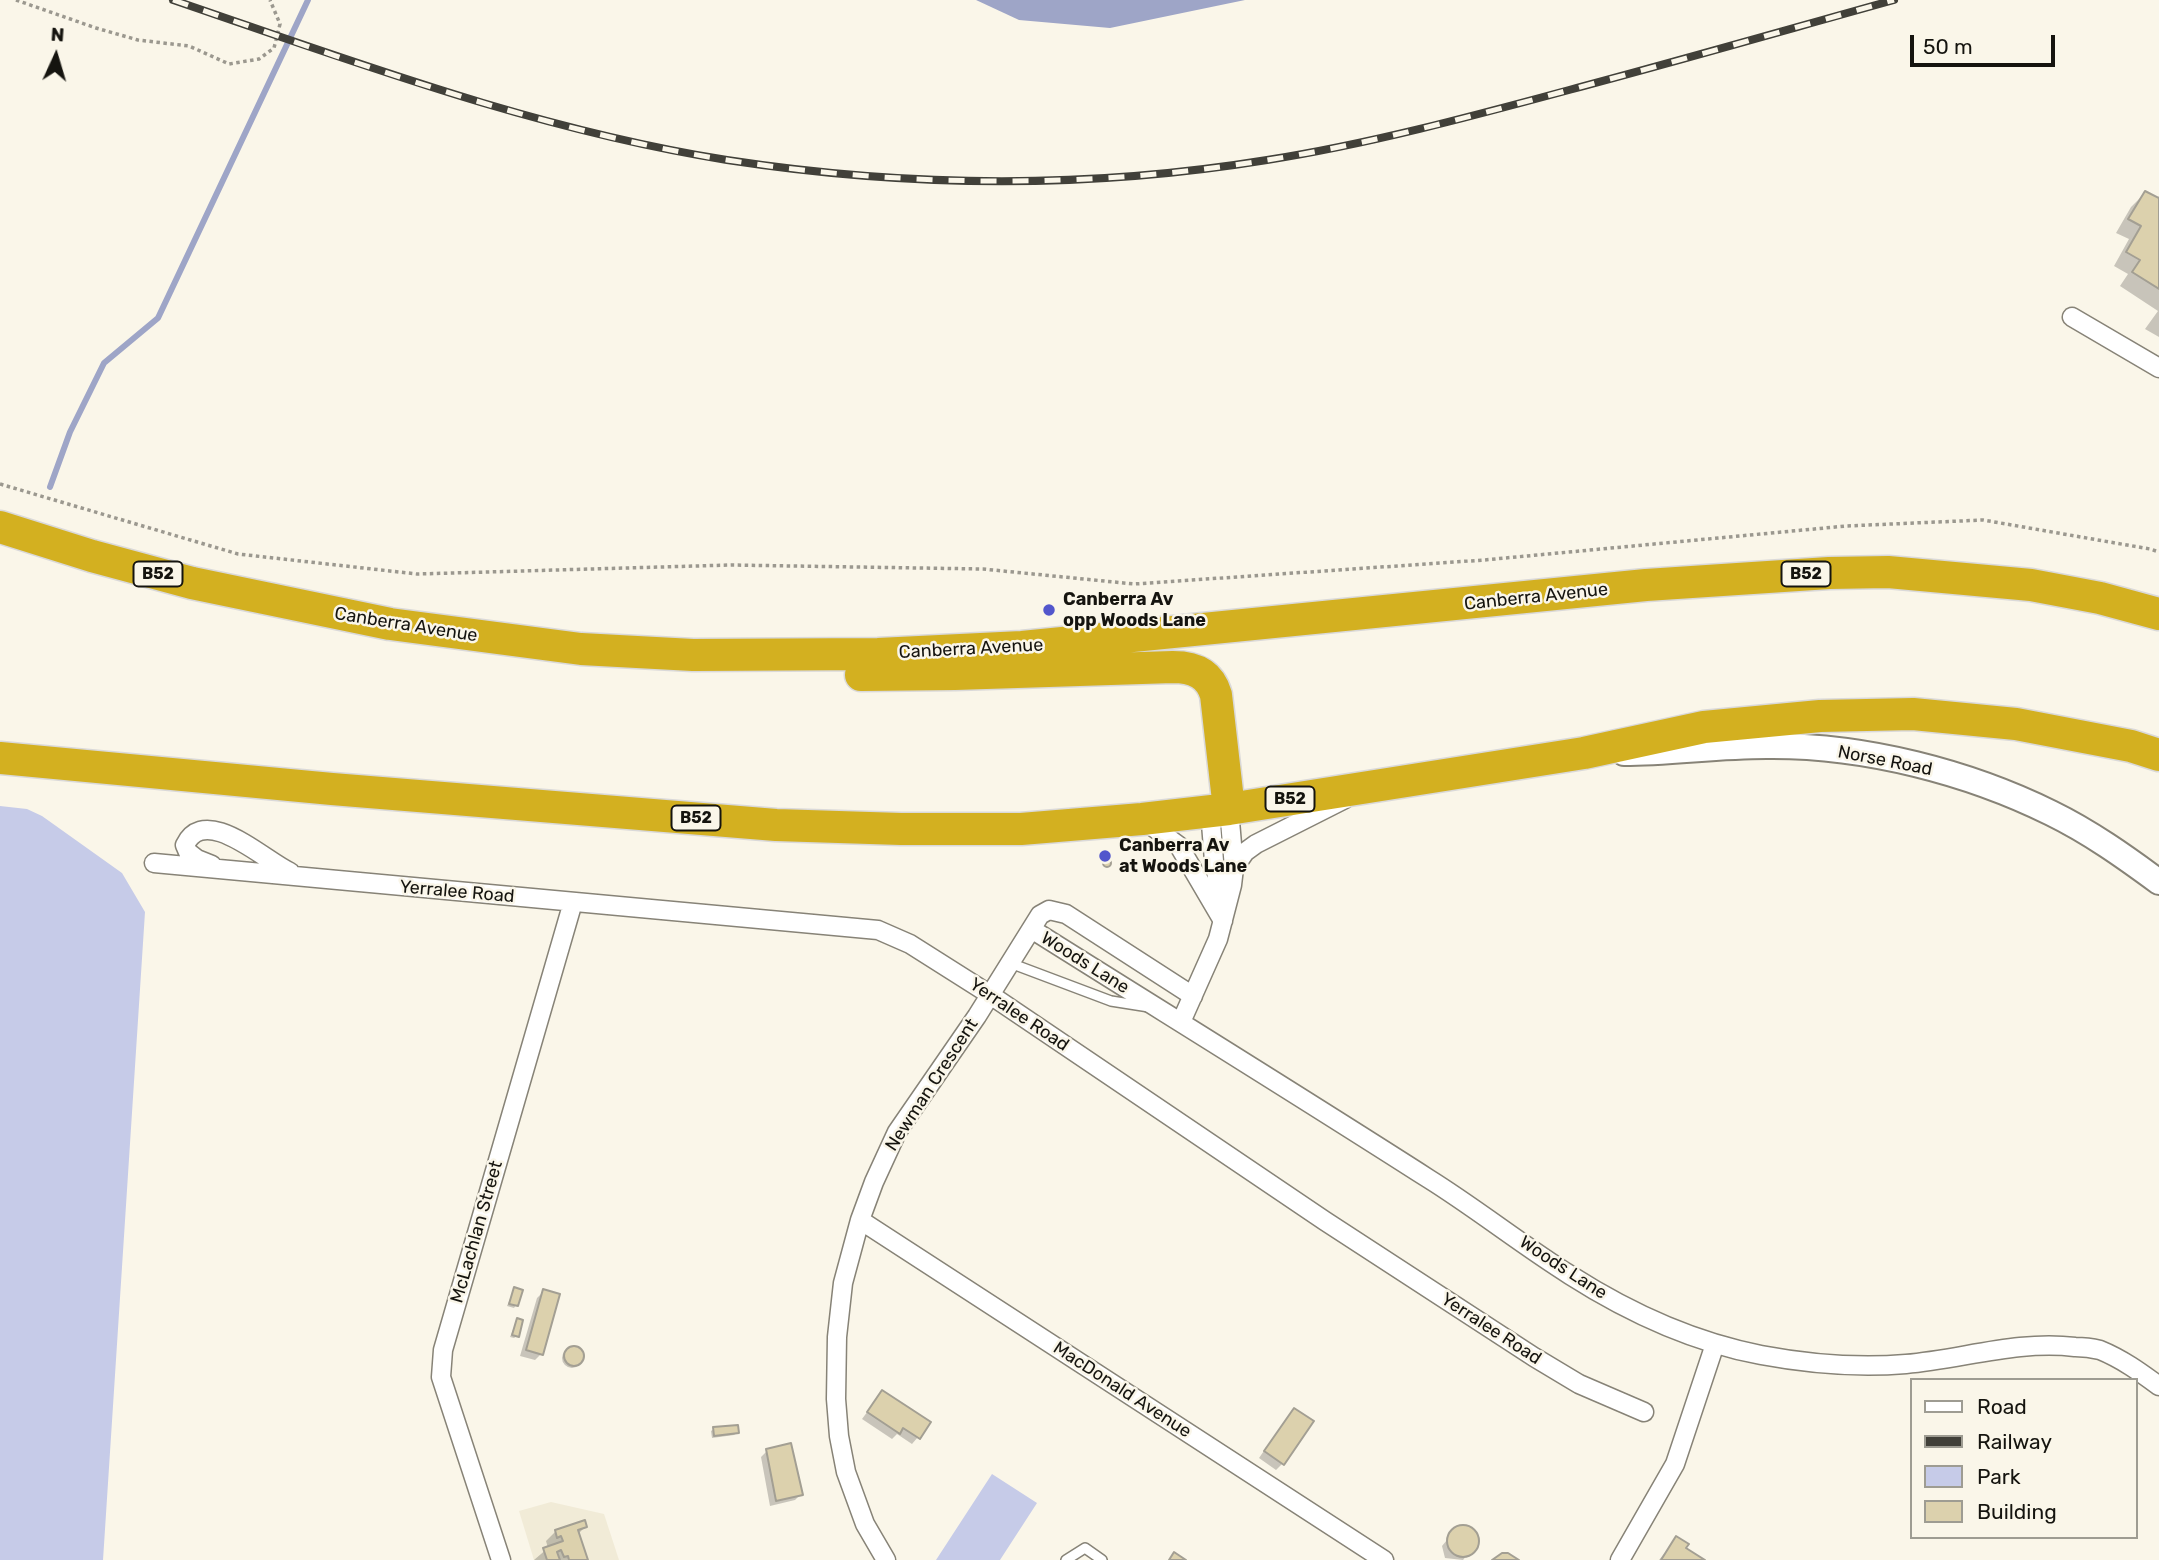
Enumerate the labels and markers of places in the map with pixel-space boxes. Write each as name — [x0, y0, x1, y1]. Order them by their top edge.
place label: Canberra Av opp Woods Lane — [1063, 589, 1206, 632]
marker: Canberra Av opp Woods Lane — [1041, 602, 1057, 618]
place label: Canberra Av at Woods Lane — [1119, 835, 1247, 878]
marker: Canberra Av at Woods Lane — [1097, 848, 1113, 864]

